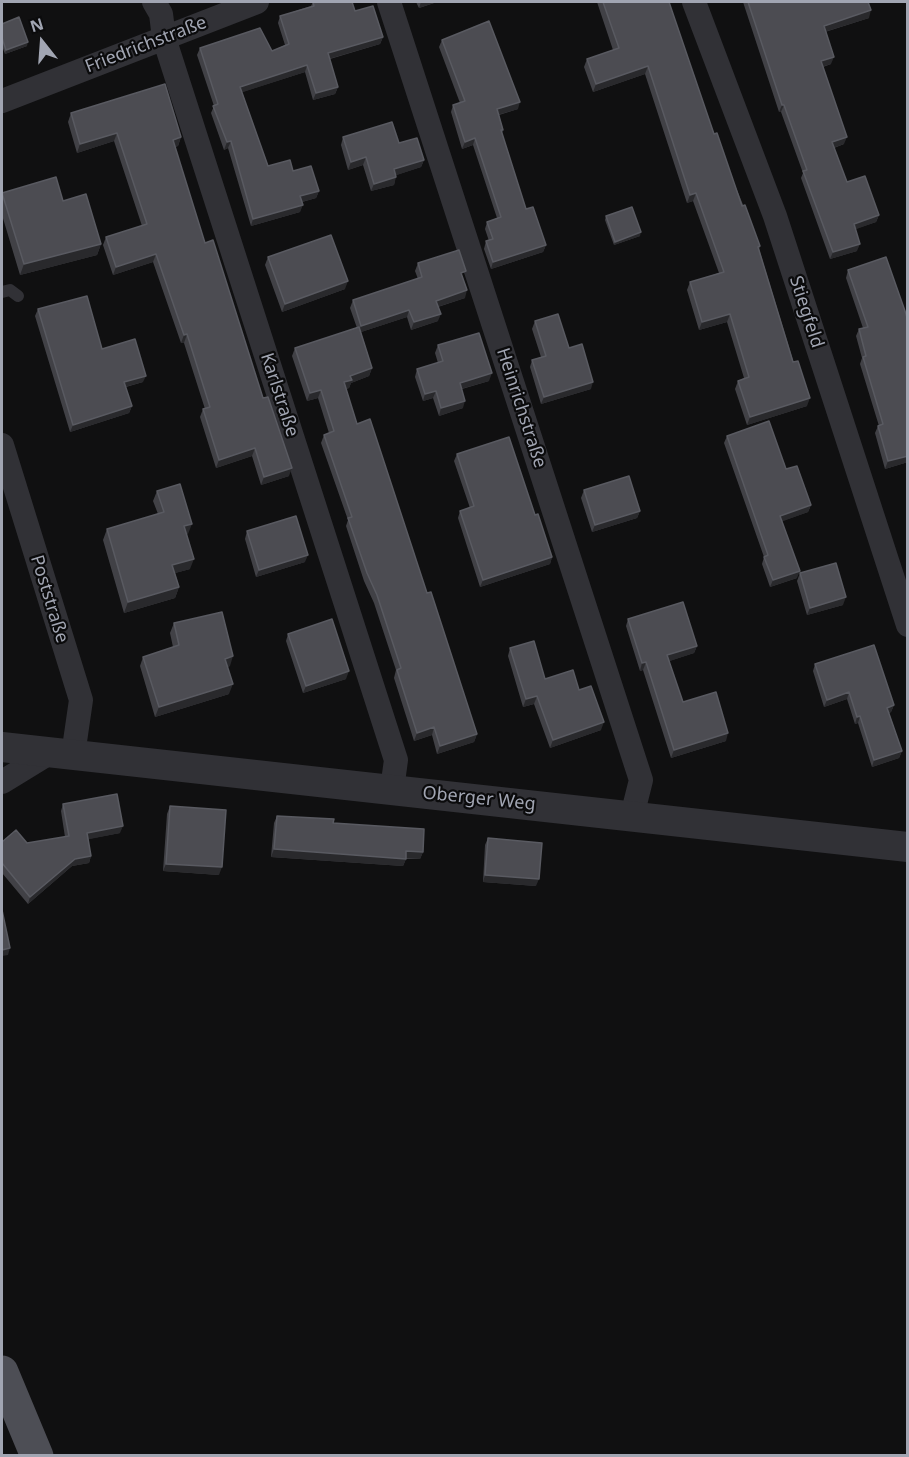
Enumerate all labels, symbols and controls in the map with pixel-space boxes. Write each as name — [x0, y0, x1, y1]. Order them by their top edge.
north arrow — [12, 12, 72, 72]
text: N — [27, 12, 46, 37]
street label: Friedrichstraße — [82, 12, 210, 78]
street label: Stiegfeld — [784, 273, 828, 351]
street label: Heinrichstraße — [491, 345, 551, 471]
street label: Karlstraße — [255, 350, 303, 440]
street label: Poststraße — [25, 552, 73, 646]
street label: Oberger Weg — [421, 782, 537, 816]

